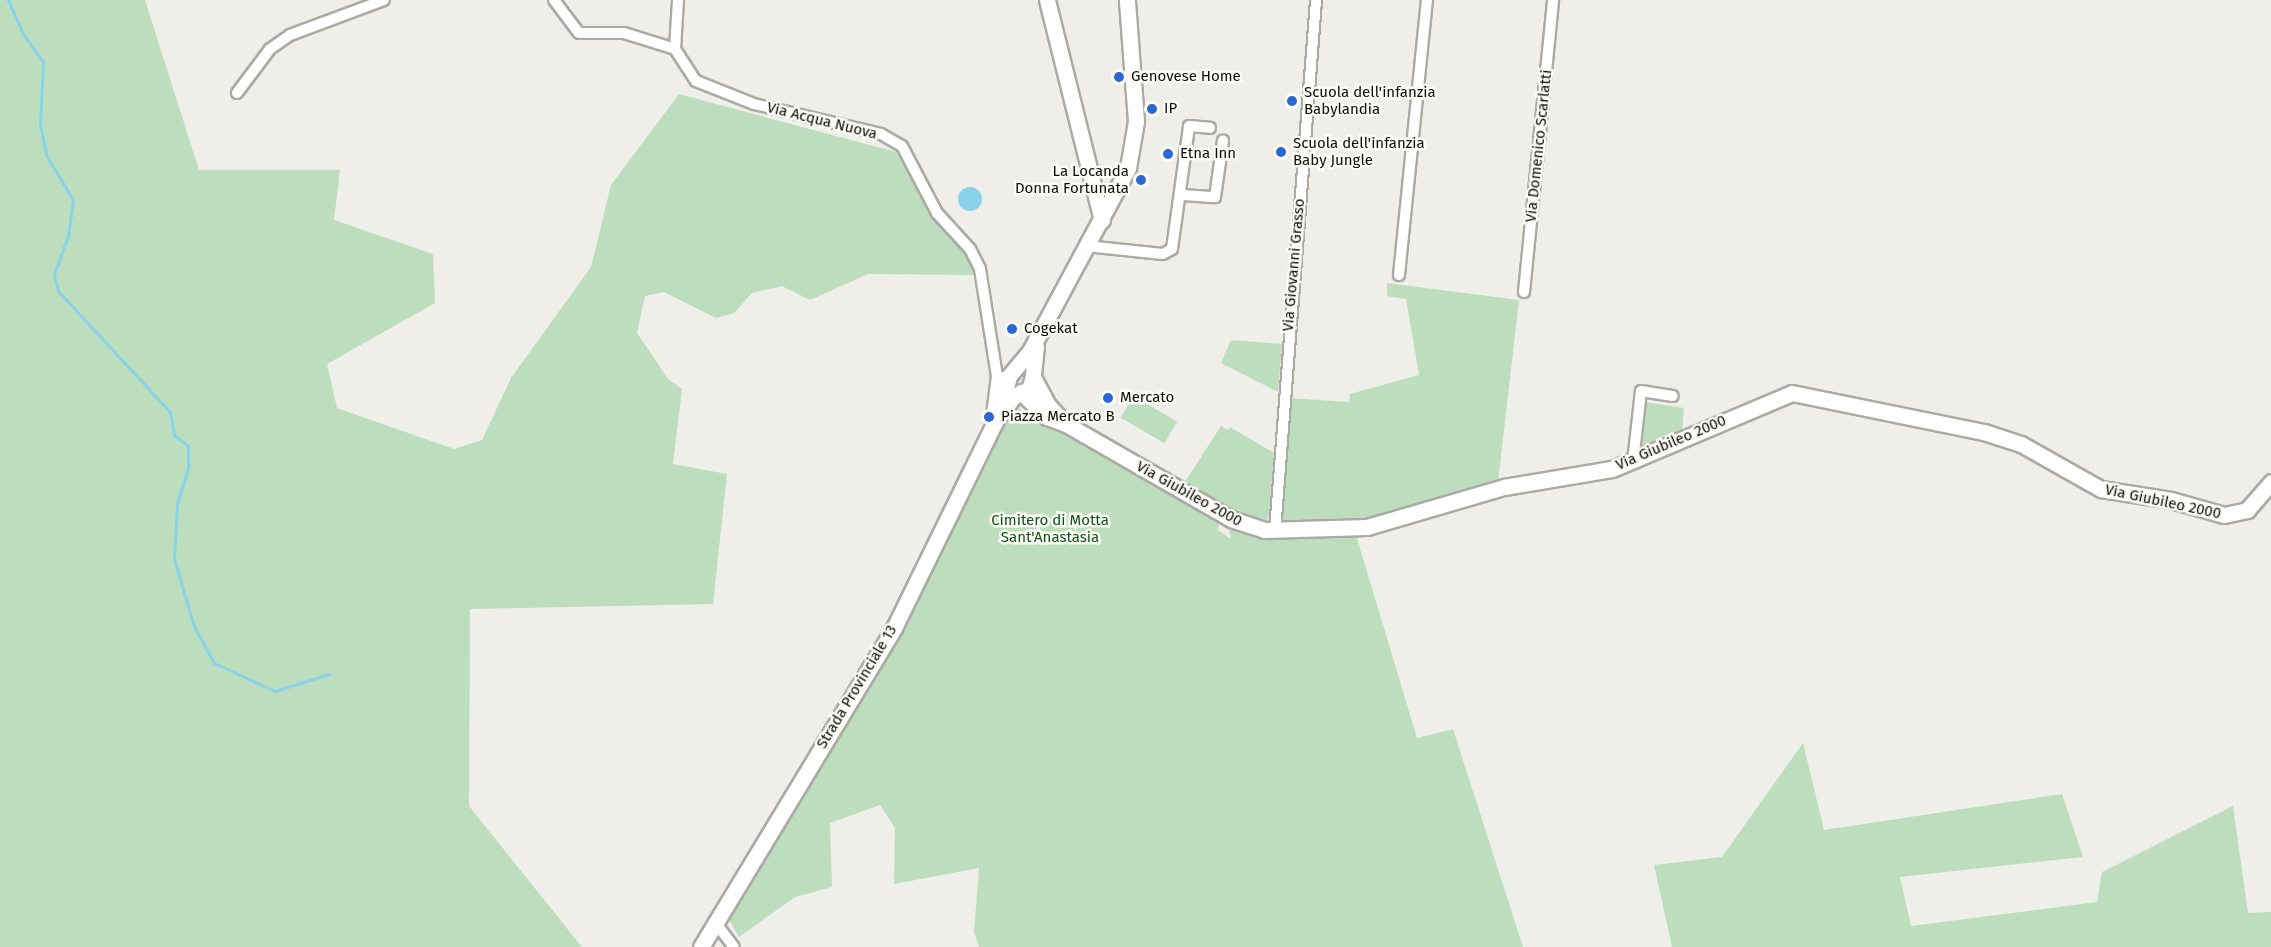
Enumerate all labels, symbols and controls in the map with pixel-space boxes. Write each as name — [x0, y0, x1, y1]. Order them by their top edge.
place label: Genovese Home — [1131, 68, 1241, 86]
street label: Via Domenico Scarlatti — [1522, 69, 1556, 223]
marker: Genovese Home — [1112, 70, 1126, 84]
place label: Scuola dell'infanzia Babylandia — [1304, 83, 1436, 118]
marker: Scuola dell'infanzia Babylandia — [1285, 94, 1299, 108]
street label: Via Acqua Nuova — [765, 99, 879, 143]
place label: IP — [1164, 100, 1177, 118]
marker: IP — [1145, 102, 1159, 116]
place label: Scuola dell'infanzia Baby Jungle — [1293, 134, 1425, 169]
place label: Etna Inn — [1180, 145, 1236, 163]
marker: Scuola dell'infanzia Baby Jungle — [1274, 145, 1288, 159]
marker: Etna Inn — [1161, 147, 1175, 161]
place label: La Locanda Donna Fortunata — [1015, 162, 1129, 197]
marker: La Locanda Donna Fortunata — [1134, 173, 1148, 187]
street label: Via Giovanni Grasso — [1279, 198, 1309, 332]
place label: Cogekat — [1024, 320, 1078, 338]
marker: Cogekat — [1005, 322, 1019, 336]
place label: Mercato — [1120, 389, 1174, 407]
marker: Mercato — [1101, 391, 1115, 405]
place label: Piazza Mercato B — [1001, 408, 1115, 426]
marker: Piazza Mercato B — [982, 410, 996, 424]
street label: Via Giubileo 2000 — [1613, 412, 1729, 474]
street label: Via Giubileo 2000 — [1133, 458, 1245, 530]
street label: Via Giubileo 2000 — [2103, 481, 2223, 523]
park label: Cimitero di Motta Sant'Anastasia — [991, 511, 1109, 546]
street label: Strada Provinciale 13 — [813, 622, 901, 752]

